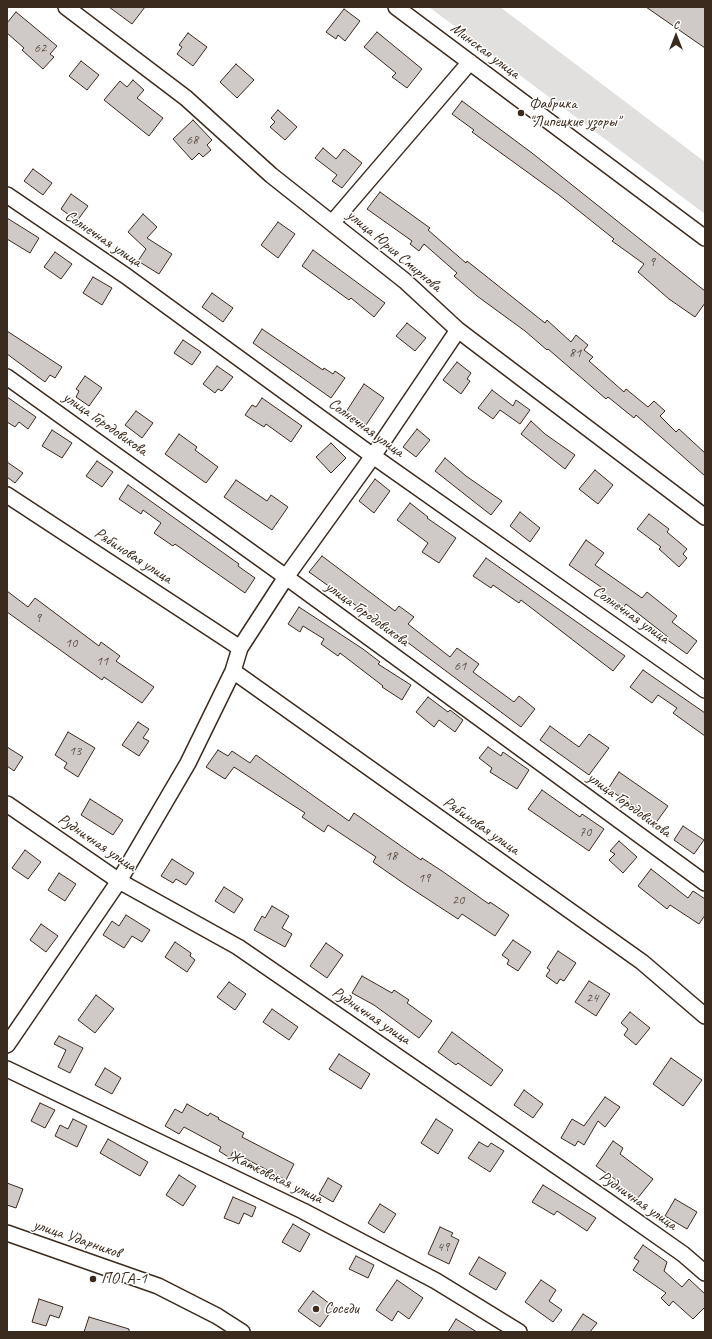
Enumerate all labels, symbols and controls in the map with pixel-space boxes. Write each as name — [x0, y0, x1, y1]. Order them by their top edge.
north arrow — [656, 16, 696, 56]
text: С — [673, 17, 679, 31]
street label: Минская улица — [447, 19, 523, 83]
house number: 62 — [34, 40, 46, 56]
place label: Фабрика "Липецкие узоры" — [529, 94, 620, 132]
marker: Фабрика "Липецкие узоры" — [516, 108, 526, 118]
house number: 68 — [186, 132, 198, 148]
street label: Солнечная улица — [61, 206, 145, 272]
street label: улица Юрия Смирнова — [343, 206, 445, 296]
house number: 9 — [649, 254, 655, 270]
house number: 81 — [569, 345, 581, 361]
street label: улица Городовикова — [59, 388, 151, 460]
street label: Солнечная улица — [324, 394, 408, 462]
street label: Рябиновая улица — [90, 524, 176, 588]
street label: улица Городовикова — [321, 577, 413, 651]
street label: Солнечная улица — [589, 582, 673, 648]
house number: 9 — [35, 610, 41, 626]
house number: 10 — [65, 635, 77, 651]
house number: 11 — [96, 653, 108, 669]
house number: 61 — [454, 658, 466, 674]
house number: 13 — [69, 743, 81, 759]
street label: улица Городовикова — [583, 768, 675, 842]
street label: Рябиновая улица — [439, 793, 523, 859]
street label: Рудничная улица — [54, 810, 140, 876]
house number: 70 — [579, 824, 591, 840]
house number: 18 — [385, 848, 397, 864]
house number: 19 — [418, 870, 430, 886]
house number: 20 — [452, 892, 464, 908]
street label: Рудничная улица — [328, 983, 414, 1049]
house number: 24 — [586, 990, 598, 1006]
street label: Жатковская улица — [224, 1146, 326, 1208]
street label: Рудничная улица — [595, 1167, 681, 1235]
street label: улица Ударников — [31, 1215, 123, 1263]
house number: 49 — [437, 1239, 449, 1255]
place label: ПОГА-1 — [101, 1269, 147, 1289]
marker: ПОГА-1 — [88, 1274, 98, 1284]
place label: Соседи — [324, 1299, 359, 1319]
marker: Соседи — [311, 1304, 321, 1314]

